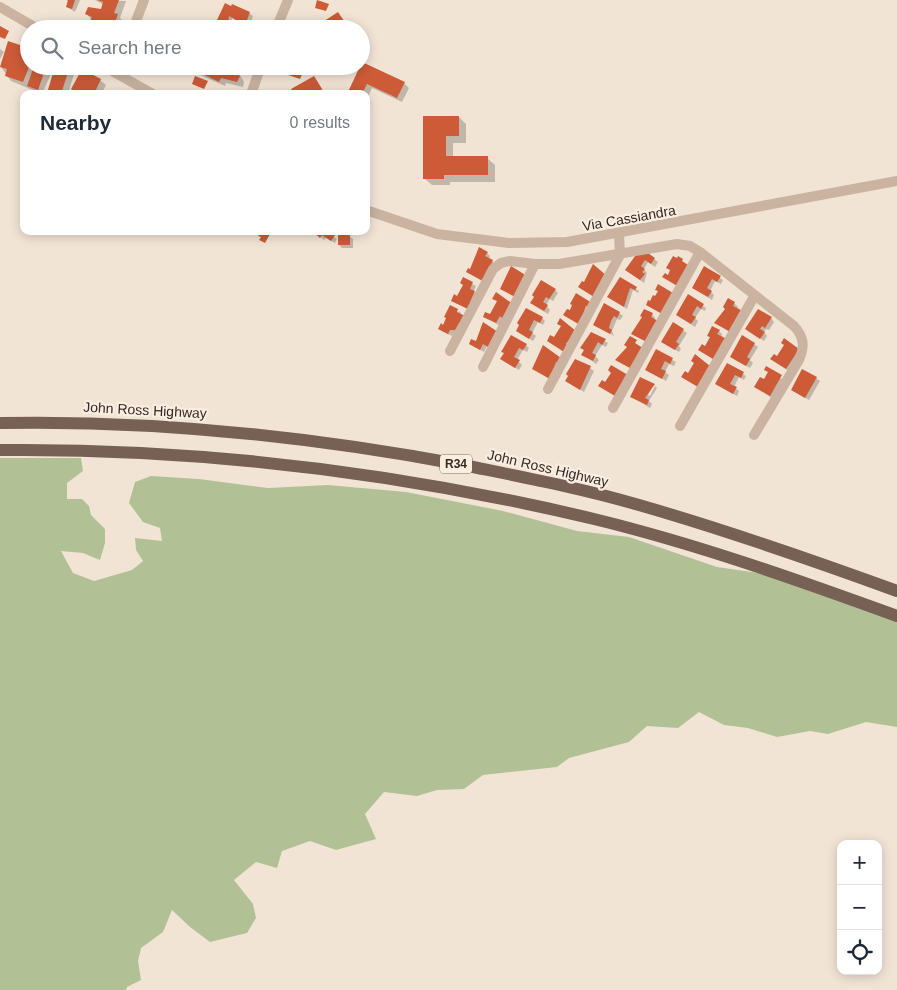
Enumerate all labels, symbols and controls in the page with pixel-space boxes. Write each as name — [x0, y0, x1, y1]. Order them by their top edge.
search box — [20, 20, 370, 75]
icon: search — [38, 34, 66, 62]
text: Search here — [78, 37, 182, 58]
text: Nearby — [40, 111, 111, 134]
text: 0 results — [290, 114, 350, 131]
street label: Via Cassiandra — [581, 202, 677, 234]
street label: John Ross Highway — [83, 399, 207, 421]
street label: John Ross Highway — [486, 446, 610, 490]
road number: R34 — [440, 454, 472, 474]
map controls — [837, 840, 882, 975]
button: + — [837, 840, 882, 885]
button: − — [837, 885, 882, 930]
button: locate — [837, 930, 882, 975]

